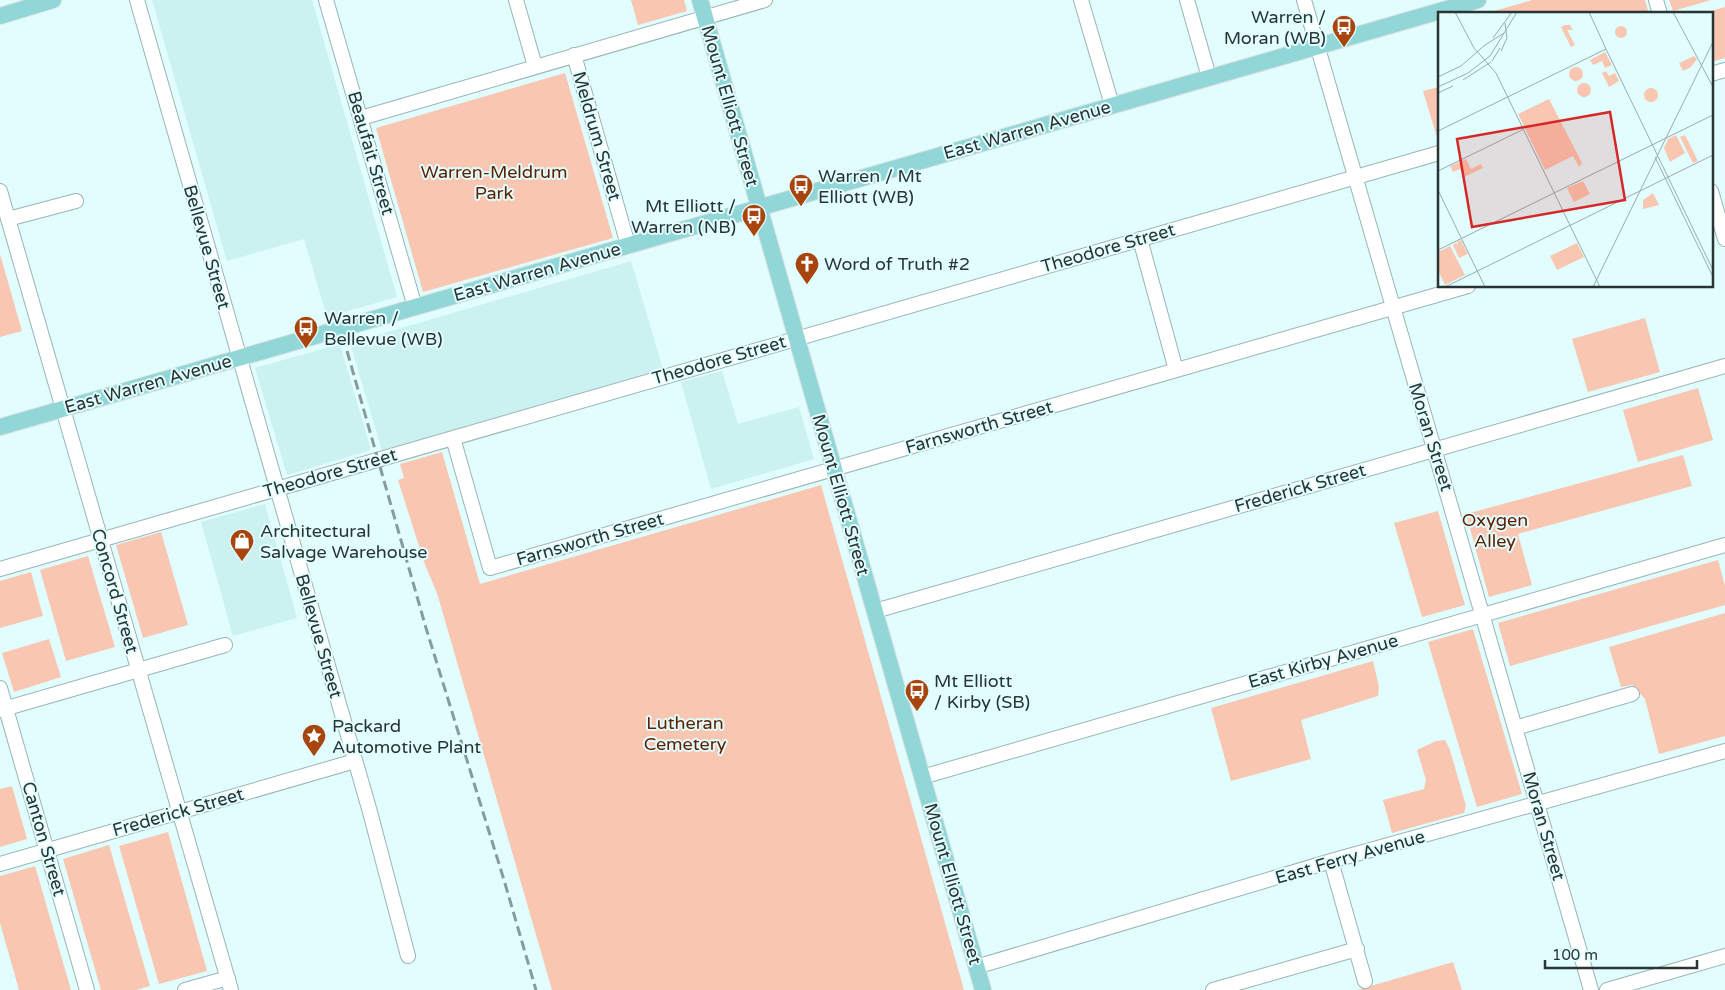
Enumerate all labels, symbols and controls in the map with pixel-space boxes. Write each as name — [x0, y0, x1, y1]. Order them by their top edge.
place label: Warren / Moran (WB) — [1224, 6, 1326, 49]
inset map — [1438, 12, 1712, 288]
bus stop icon: Warren / Moran (WB) — [1331, 14, 1357, 48]
street label: Mount Elliott Street — [696, 23, 764, 189]
street label: Meldrum Street — [568, 69, 626, 203]
street label: Beaufait Street — [343, 89, 399, 218]
street label: East Warren Avenue — [941, 96, 1113, 164]
park label: Warren-Meldrum Park — [420, 161, 568, 204]
place label: Warren / Mt Elliott (WB) — [818, 165, 922, 208]
bus stop icon: Warren / Mt Elliott (WB) — [788, 173, 814, 207]
street label: Bellevue Street — [179, 182, 235, 312]
place label: Mt Elliott / Warren (NB) — [631, 195, 736, 238]
bus stop icon: Mt Elliott / Warren (NB) — [741, 203, 767, 237]
street label: Theodore Street — [1039, 218, 1178, 278]
street label: East Warren Avenue — [451, 238, 623, 306]
church icon: Word of Truth #2 — [794, 251, 820, 285]
place label: Word of Truth #2 — [824, 253, 970, 275]
place label: Warren / Bellevue (WB) — [324, 307, 443, 350]
bus stop icon: Warren / Bellevue (WB) — [293, 315, 319, 349]
street label: Theodore Street — [650, 330, 789, 390]
street label: East Warren Avenue — [62, 350, 234, 418]
street label: Moran Street — [1404, 380, 1458, 494]
street label: Farnsworth Street — [903, 395, 1055, 459]
street label: Mount Elliott Street — [807, 412, 875, 578]
street label: Theodore Street — [261, 443, 400, 503]
street label: Frederick Street — [1232, 459, 1368, 517]
street label: Farnsworth Street — [514, 507, 666, 571]
park label: Oxygen Alley — [1462, 509, 1528, 552]
place label: Architectural Salvage Warehouse — [260, 520, 428, 563]
street label: Concord Street — [87, 526, 143, 656]
shop icon: Architectural Salvage Warehouse — [229, 528, 255, 562]
street label: Bellevue Street — [291, 571, 347, 701]
street label: East Kirby Avenue — [1245, 629, 1401, 693]
place label: Mt Elliott / Kirby (SB) — [934, 670, 1030, 713]
bus stop icon: Mt Elliott / Kirby (SB) — [904, 678, 930, 712]
park label: Lutheran Cemetery — [644, 712, 727, 755]
place label: Packard Automotive Plant — [332, 715, 481, 758]
place icon: Packard Automotive Plant — [301, 723, 327, 757]
street label: Moran Street — [1518, 769, 1570, 883]
street label: Canton Street — [17, 779, 71, 899]
street label: Frederick Street — [110, 783, 246, 841]
street label: Mount Elliott Street — [919, 801, 987, 967]
street label: East Ferry Avenue — [1273, 825, 1427, 889]
scale bar — [1545, 938, 1698, 970]
text: 100 m — [1552, 946, 1598, 964]

